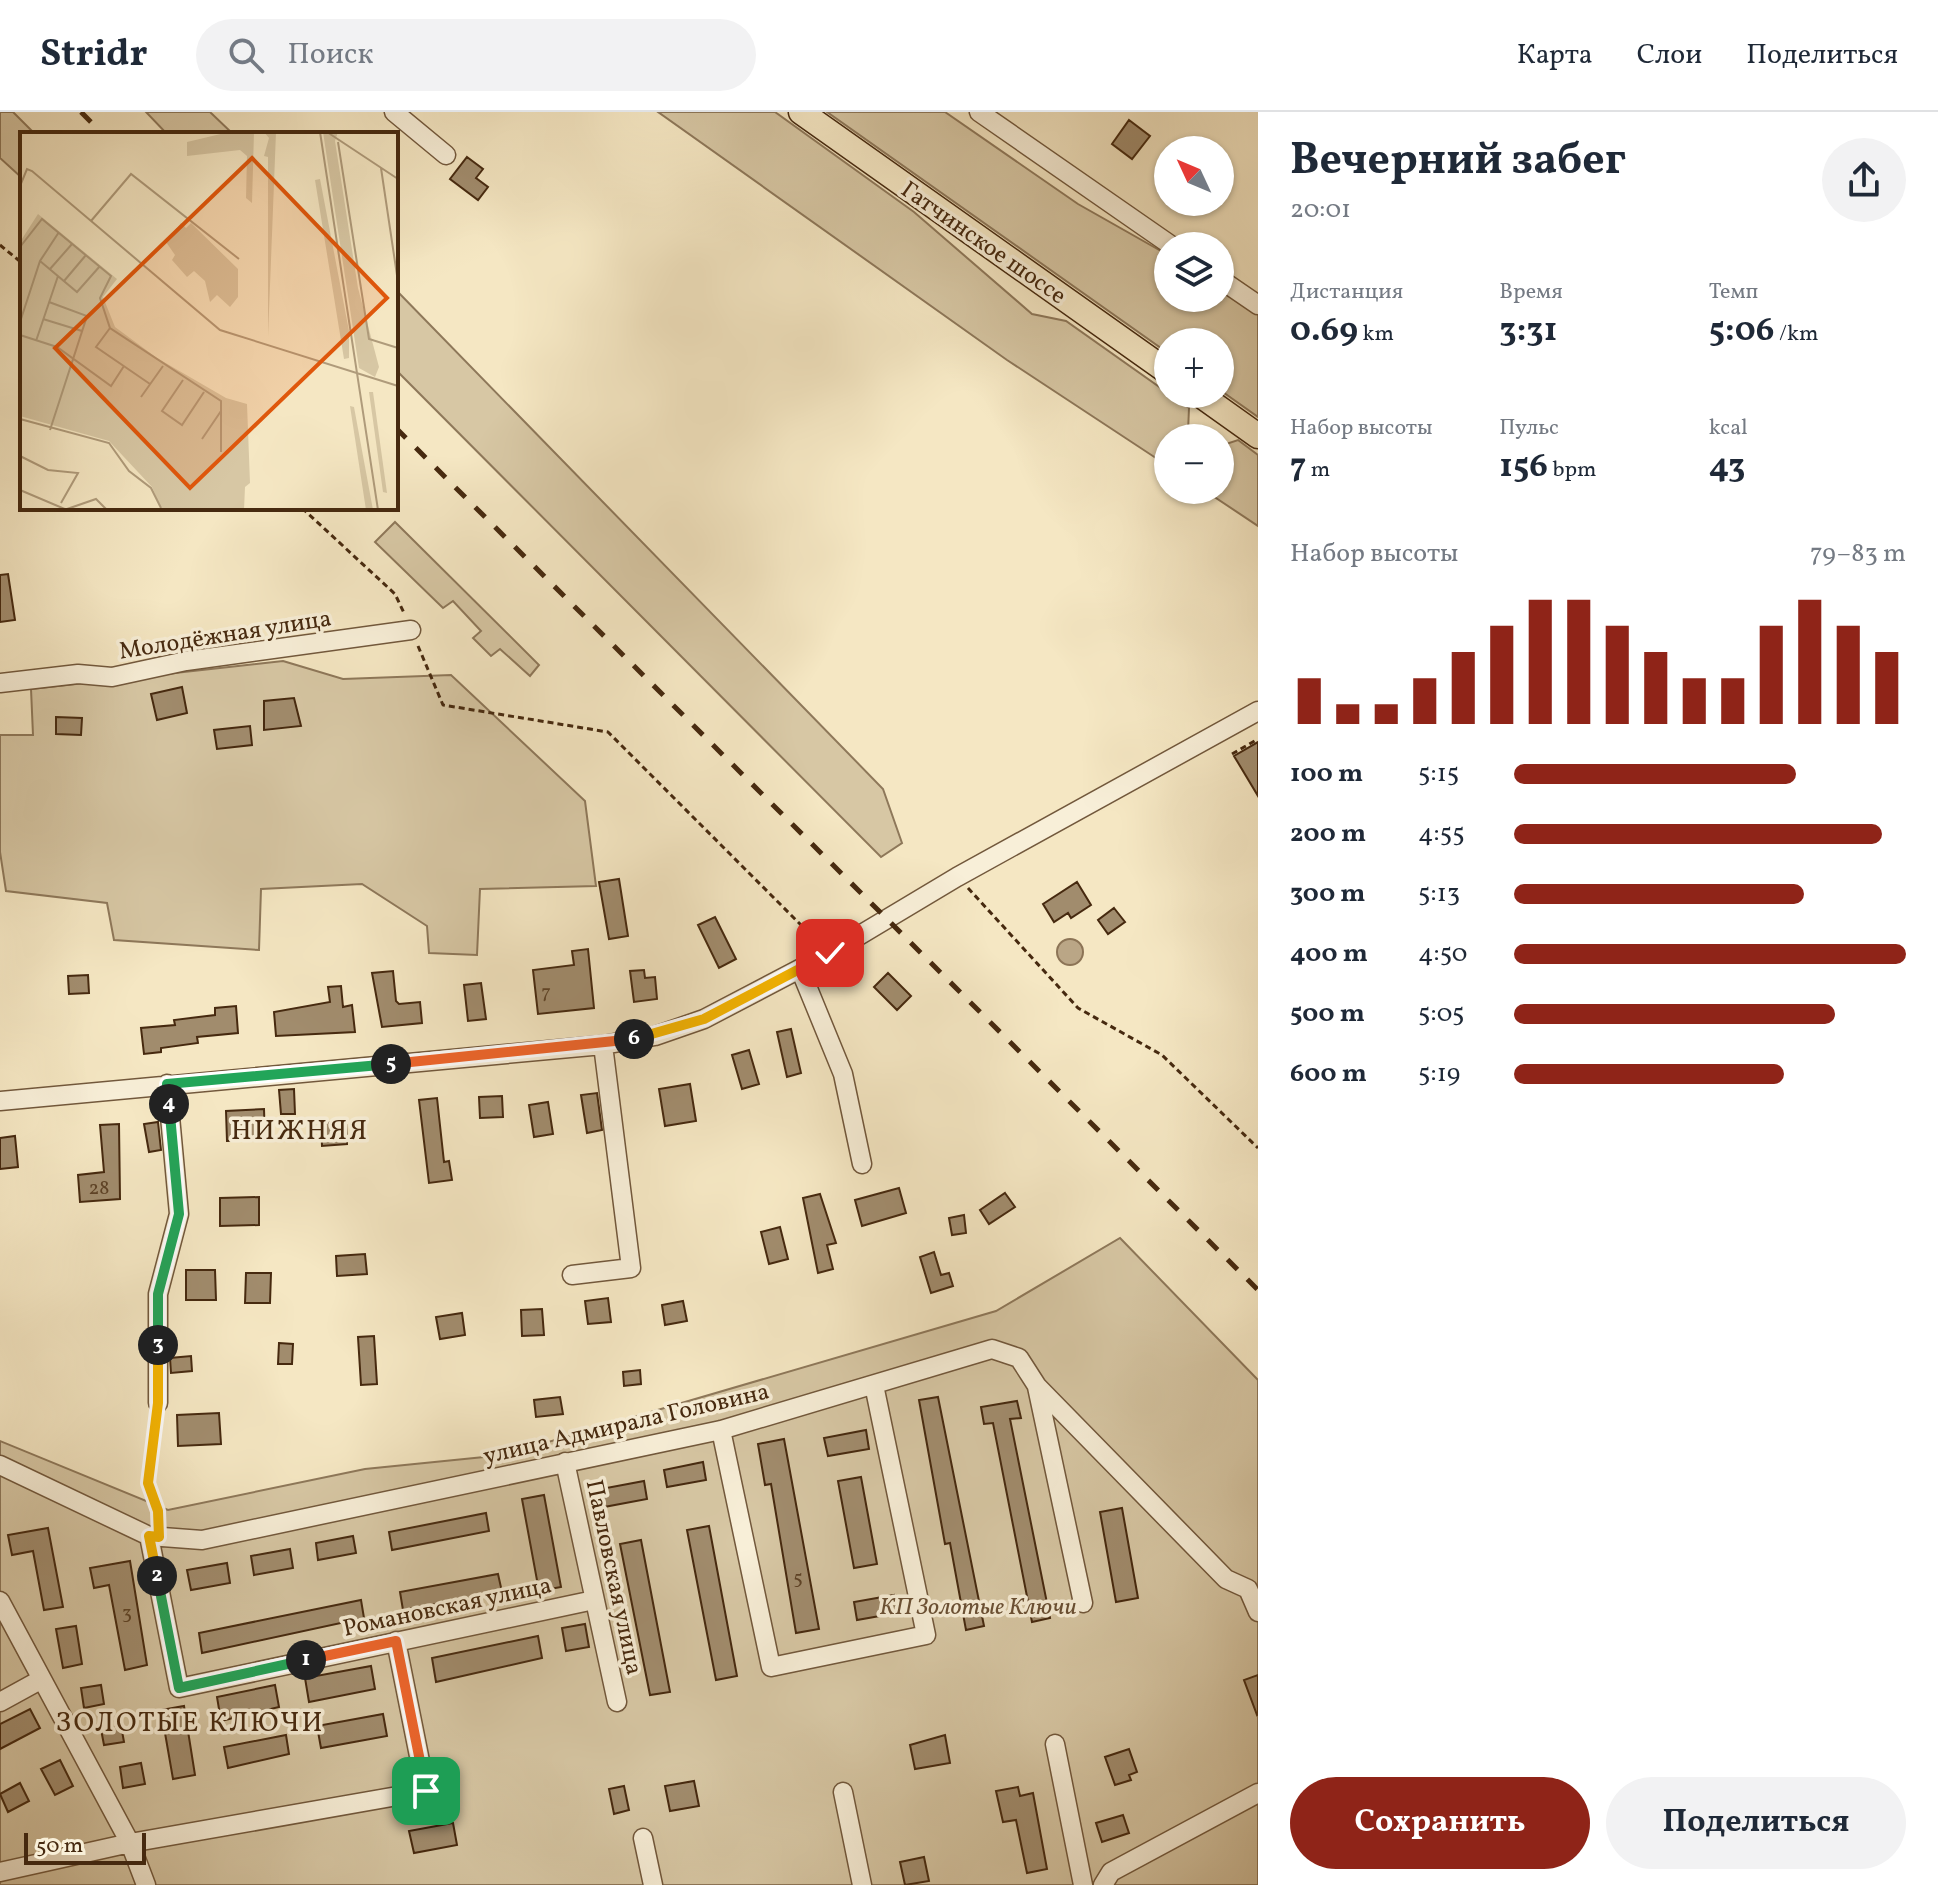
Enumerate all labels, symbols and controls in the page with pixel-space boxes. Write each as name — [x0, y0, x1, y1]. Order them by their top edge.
search box — [196, 19, 756, 91]
text: Stridr — [40, 29, 148, 82]
icon: search — [224, 33, 268, 77]
text: Поиск — [288, 34, 373, 76]
text: Карта — [1517, 36, 1593, 75]
text: Слои — [1637, 36, 1702, 75]
text: Поделиться — [1746, 36, 1898, 75]
text: Вечерний забег — [1290, 131, 1626, 192]
inset map — [20, 132, 398, 510]
north arrow — [1154, 136, 1234, 216]
map controls — [1154, 136, 1234, 504]
button: share — [1822, 138, 1906, 222]
street label: Гатчинское шоссе — [893, 174, 1072, 313]
text: 20:01 — [1290, 192, 1351, 228]
button: layers — [1154, 232, 1234, 312]
text: Дистанция — [1290, 277, 1403, 308]
text: Время — [1499, 277, 1563, 308]
text: Темп — [1709, 277, 1758, 308]
text: 0.69 — [1290, 308, 1358, 355]
text: 3:31 — [1499, 308, 1557, 355]
text: 5:06 — [1709, 308, 1775, 355]
text: km — [1358, 319, 1394, 350]
text: /km — [1775, 319, 1818, 350]
button: + — [1154, 328, 1234, 408]
text: Набор высоты — [1290, 413, 1433, 444]
text: Пульс — [1499, 413, 1559, 444]
text: kcal — [1709, 413, 1748, 444]
button: − — [1154, 424, 1234, 504]
text: 7 — [1290, 444, 1306, 491]
text: 156 — [1499, 444, 1548, 491]
text: 43 — [1709, 444, 1745, 491]
text: m — [1306, 455, 1330, 486]
text: bpm — [1548, 455, 1597, 486]
text: Набор высоты — [1290, 536, 1458, 572]
text: 79–83 m — [1810, 536, 1906, 572]
street label: Молодёжная улица — [117, 602, 334, 670]
text: 100 m — [1290, 756, 1363, 792]
text: 5:15 — [1418, 756, 1459, 792]
text: 200 m — [1290, 816, 1366, 852]
text: 4:55 — [1418, 816, 1465, 852]
text: 300 m — [1290, 876, 1366, 912]
text: 5:13 — [1418, 876, 1460, 912]
pin — [796, 919, 864, 987]
icon: check — [808, 931, 852, 975]
text: 400 m — [1290, 936, 1368, 972]
text: 4:50 — [1418, 936, 1467, 972]
house number: 7 — [541, 979, 551, 1007]
text: 500 m — [1290, 996, 1365, 1032]
text: 5:05 — [1418, 996, 1465, 1032]
pin: 6 — [614, 1019, 654, 1059]
text: 6 — [628, 1023, 640, 1054]
pin: 5 — [371, 1044, 411, 1084]
text: 5 — [386, 1048, 396, 1079]
text: 600 m — [1290, 1056, 1367, 1092]
text: 5:19 — [1418, 1056, 1460, 1092]
pin: 4 — [149, 1084, 189, 1124]
text: 4 — [162, 1088, 176, 1119]
district label: НИЖНЯЯ — [231, 1112, 369, 1151]
house number: 28 — [89, 1175, 109, 1203]
pin: 3 — [138, 1325, 178, 1365]
text: 3 — [152, 1329, 164, 1360]
street label: улица Адмирала Головина — [480, 1375, 773, 1474]
street label: Павловская улица — [576, 1477, 650, 1678]
pin: 2 — [137, 1556, 177, 1596]
text: 2 — [151, 1560, 163, 1591]
house number: 5 — [793, 1565, 803, 1593]
street label: Романовская улица — [340, 1569, 555, 1647]
park label: КП Золотые Ключи — [879, 1591, 1077, 1625]
house number: 3 — [122, 1600, 132, 1628]
pin: 1 — [286, 1640, 326, 1680]
text: 1 — [302, 1644, 310, 1675]
district label: ЗОЛОТЫЕ КЛЮЧИ — [55, 1704, 325, 1743]
pin — [392, 1757, 460, 1825]
icon: arrive — [404, 1769, 448, 1813]
button: Сохранить — [1290, 1777, 1590, 1869]
button: Поделиться — [1606, 1777, 1906, 1869]
scale bar — [24, 1829, 146, 1865]
text: 50 m — [36, 1831, 83, 1862]

